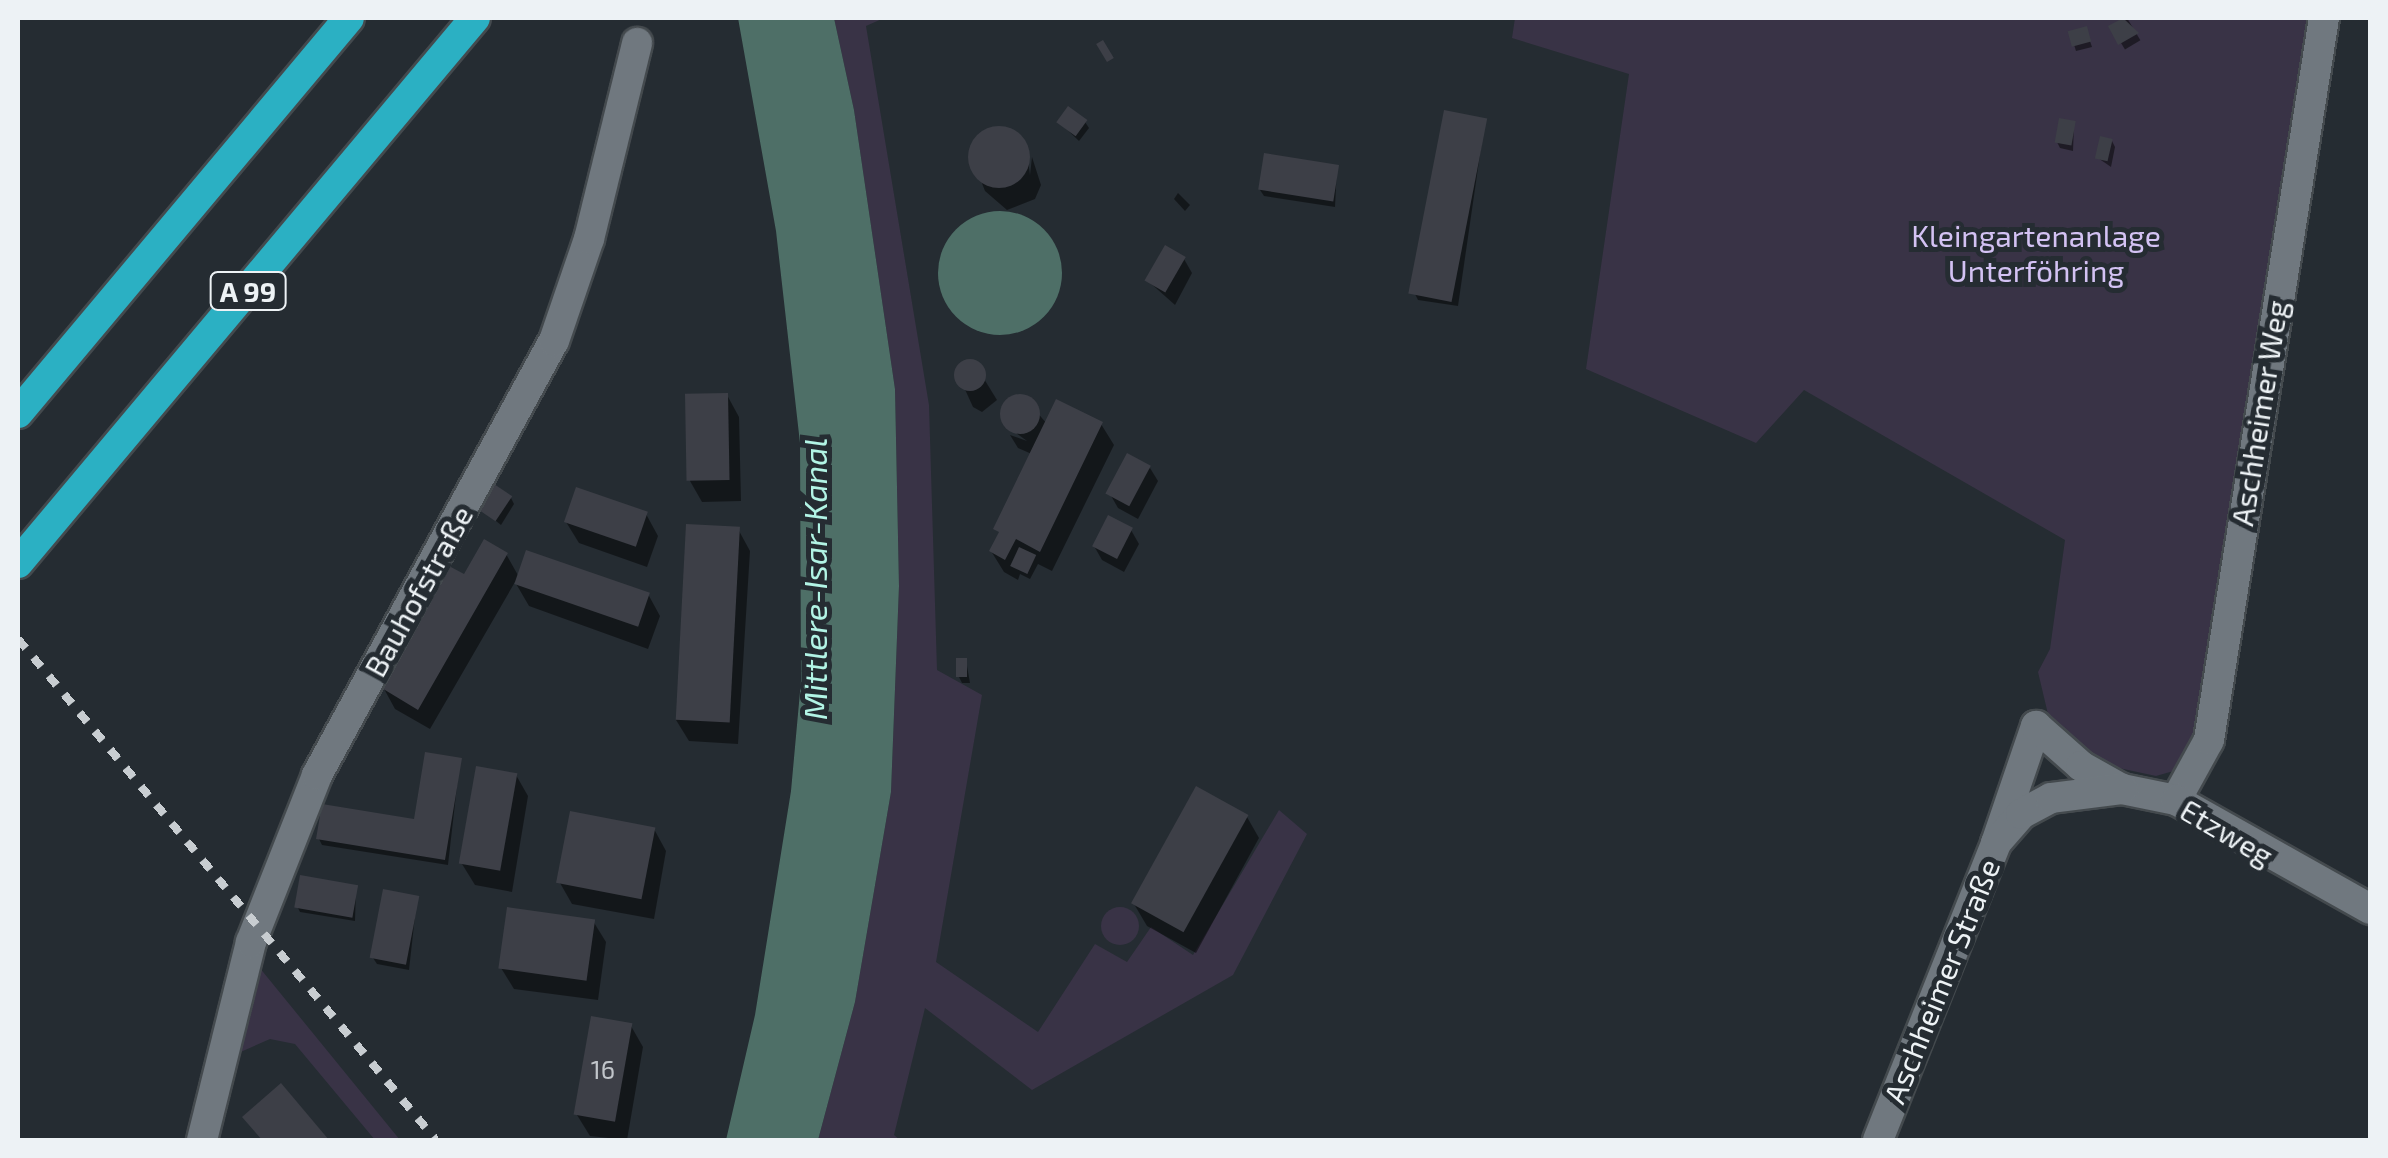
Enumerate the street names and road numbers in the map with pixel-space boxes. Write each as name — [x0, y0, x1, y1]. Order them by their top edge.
road number: A 99 — [208, 268, 288, 314]
street label: Aschheimer Weg — [2223, 297, 2295, 529]
street label: Bauhofstraße — [356, 499, 480, 683]
street label: Etzweg — [2174, 791, 2280, 873]
street label: Aschheimer Straße — [1875, 853, 2007, 1109]

